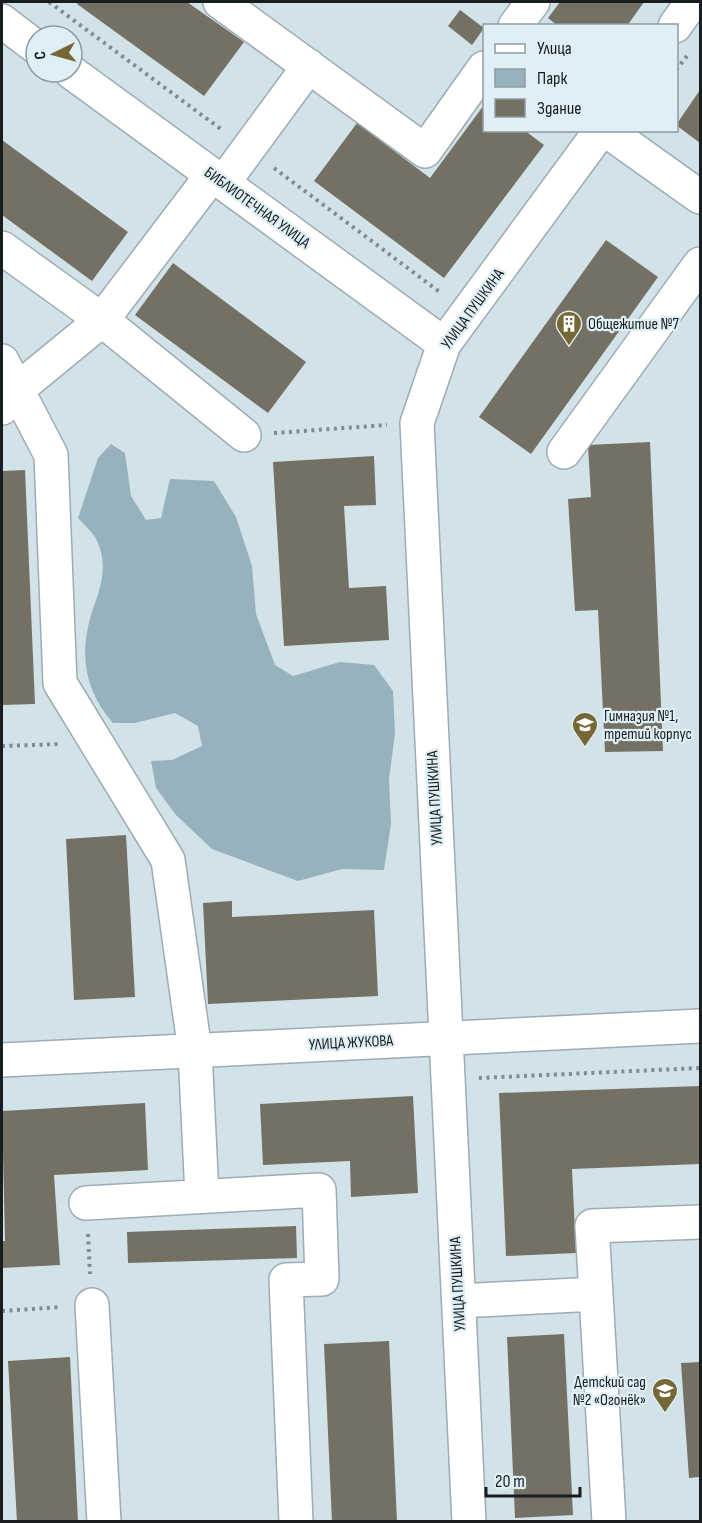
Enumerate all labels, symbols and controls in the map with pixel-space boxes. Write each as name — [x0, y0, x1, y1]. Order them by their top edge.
north arrow — [24, 24, 84, 84]
legend — [483, 24, 678, 132]
text: Улица — [537, 38, 572, 59]
text: С — [31, 50, 50, 60]
text: Парк — [537, 68, 568, 89]
text: Здание — [537, 98, 582, 119]
street label: БИБЛИОТЕЧНАЯ УЛИЦА — [200, 163, 314, 253]
street label: УЛИЦА ПУШКИНА — [438, 265, 509, 353]
building icon: Общежитие №7 — [554, 309, 584, 347]
place label: Общежитие №7 — [588, 315, 679, 334]
place label: Гимназия №1, третий корпус — [604, 707, 692, 744]
school or university icon: Гимназия №1, третий корпус — [570, 710, 600, 748]
street label: УЛИЦА ПУШКИНА — [423, 750, 447, 846]
street label: УЛИЦА ЖУКОВА — [308, 1031, 394, 1055]
street label: УЛИЦА ПУШКИНА — [446, 1236, 470, 1332]
place label: Детский сад №2 «Огонёк» — [573, 1373, 646, 1410]
school or university icon: Детский сад №2 «Огонёк» — [650, 1376, 680, 1414]
scale bar — [486, 1460, 580, 1498]
text: 20 m — [495, 1471, 525, 1492]

